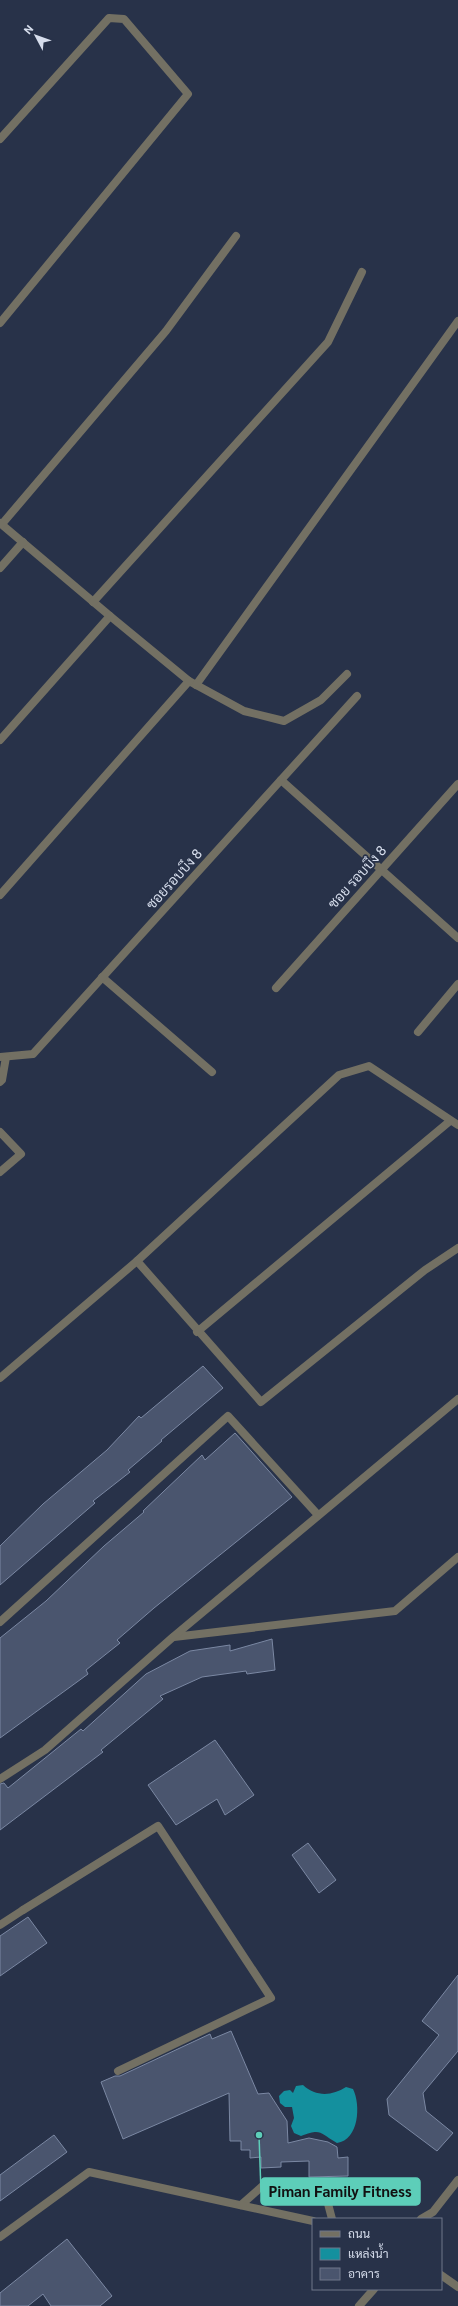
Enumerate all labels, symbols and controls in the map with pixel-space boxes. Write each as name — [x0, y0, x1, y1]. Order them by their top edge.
north arrow — [16, 16, 56, 56]
text: N — [20, 21, 36, 37]
street label: ซอย รอบบึง 8 — [323, 841, 389, 912]
street label: ซอยรอบบึง 8 — [141, 844, 205, 912]
callout: Piman Family Fitness — [261, 2178, 420, 2205]
text: Piman Family Fitness — [268, 2181, 412, 2200]
legend — [312, 2218, 442, 2290]
text: ถนน — [348, 2225, 371, 2241]
text: แหล่งน้ำ — [348, 2243, 388, 2261]
text: อาคาร — [348, 2265, 380, 2281]

